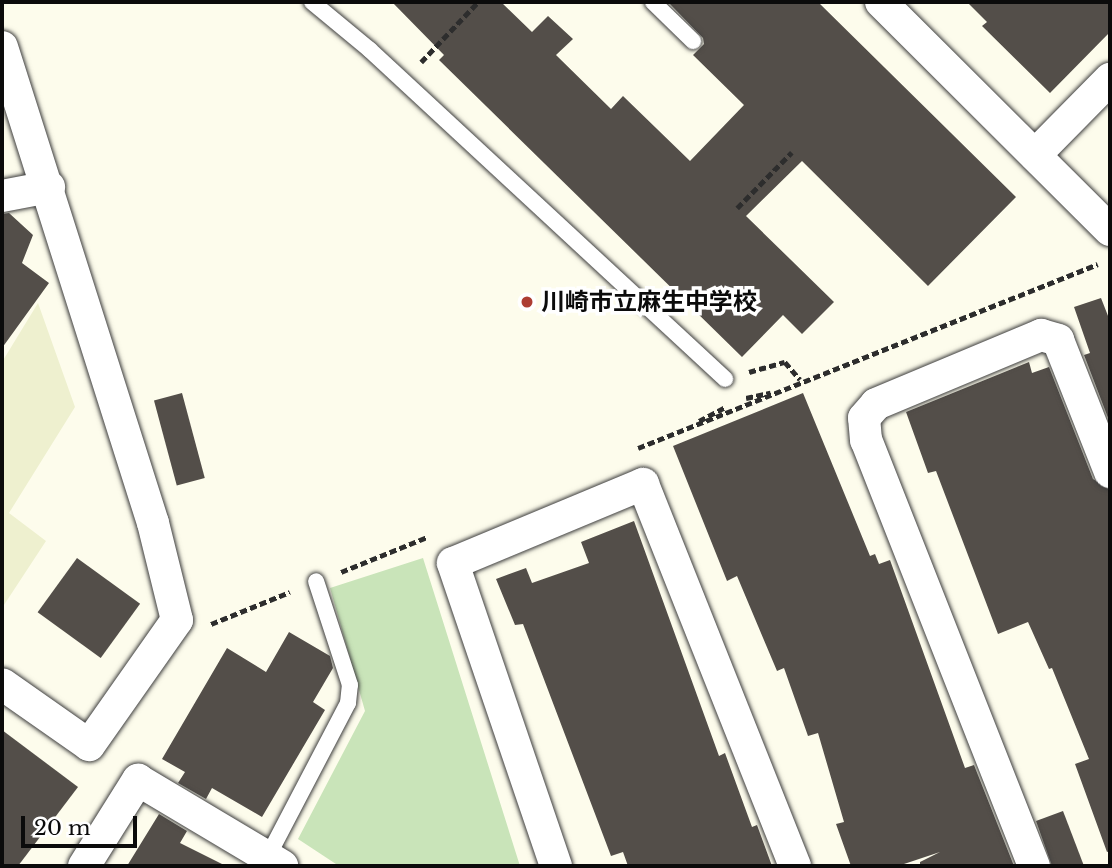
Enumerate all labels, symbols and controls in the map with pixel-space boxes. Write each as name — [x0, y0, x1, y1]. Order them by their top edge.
place label: 川崎市立麻生中学校 — [541, 288, 757, 316]
marker: 川崎市立麻生中学校 — [519, 294, 535, 310]
scale bar — [24, 802, 140, 846]
text: 20 m — [34, 815, 91, 841]

